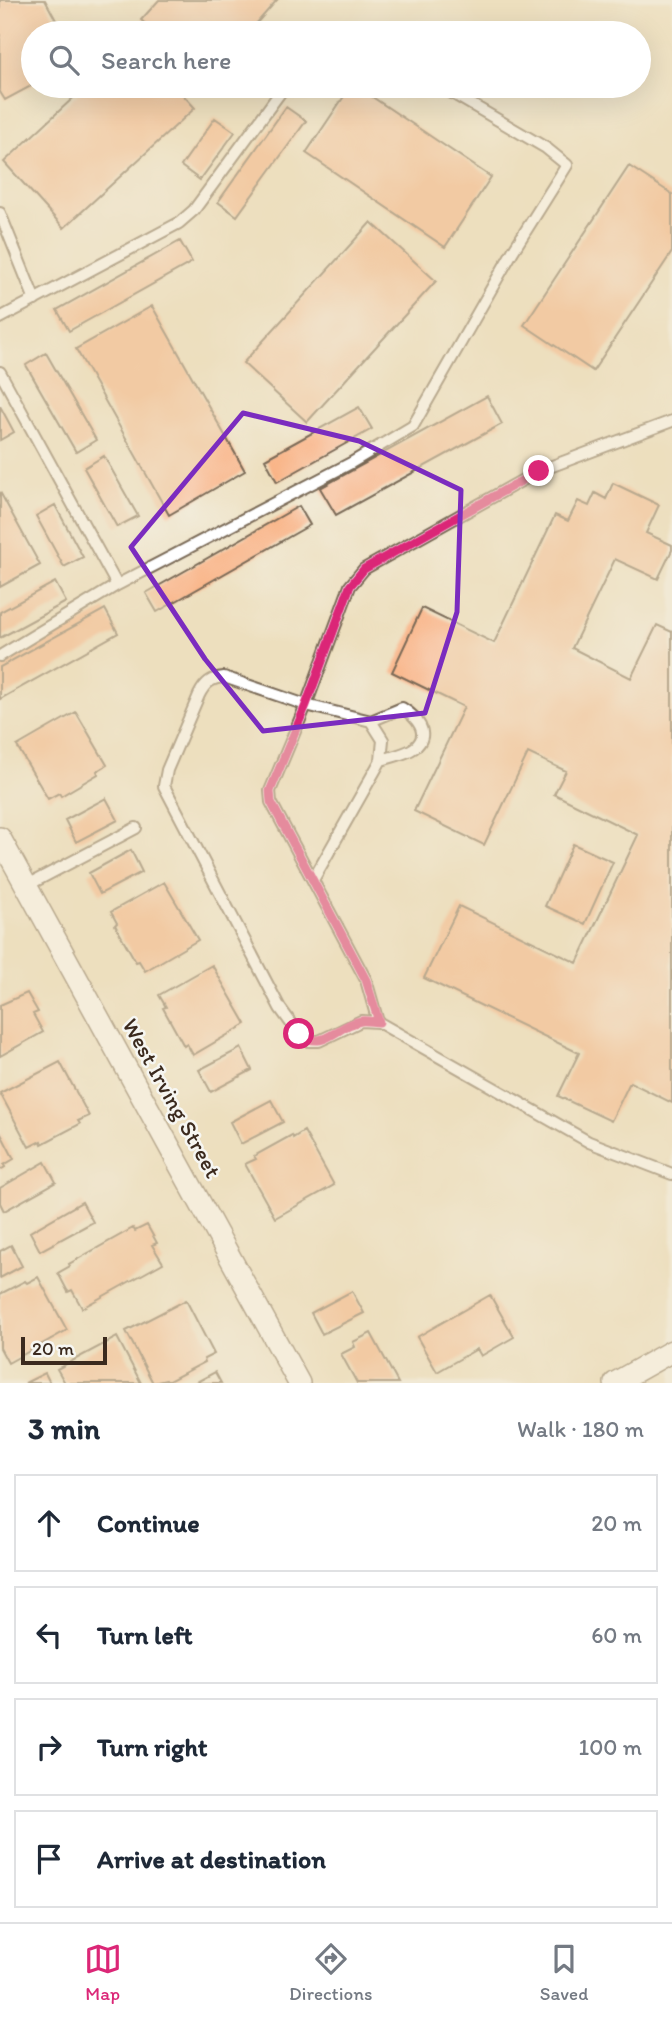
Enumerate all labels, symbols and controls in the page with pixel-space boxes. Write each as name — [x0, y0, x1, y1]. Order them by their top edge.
search box — [21, 21, 651, 98]
icon: search — [45, 41, 83, 79]
text: Search here — [101, 44, 231, 76]
route end — [523, 455, 554, 486]
street label: West Irving Street — [117, 1013, 228, 1183]
route start — [283, 1018, 314, 1049]
scale bar — [21, 1334, 107, 1366]
text: 20 m — [32, 1337, 74, 1360]
text: 3 min — [28, 1410, 100, 1447]
text: Walk · 180 m — [517, 1415, 644, 1443]
icon: ahead — [30, 1504, 68, 1542]
text: Continue — [97, 1507, 200, 1539]
text: 20 m — [591, 1509, 642, 1537]
icon: left — [30, 1616, 68, 1654]
text: Turn left — [97, 1619, 193, 1651]
text: 60 m — [591, 1621, 642, 1649]
icon: right — [30, 1728, 68, 1766]
text: Turn right — [97, 1731, 208, 1763]
text: 100 m — [578, 1733, 642, 1761]
icon: arrive — [30, 1840, 68, 1878]
text: Arrive at destination — [97, 1843, 326, 1875]
tab: Map — [84, 1940, 122, 2005]
tab: Directions — [289, 1940, 373, 2005]
tab: Saved — [540, 1940, 588, 2005]

